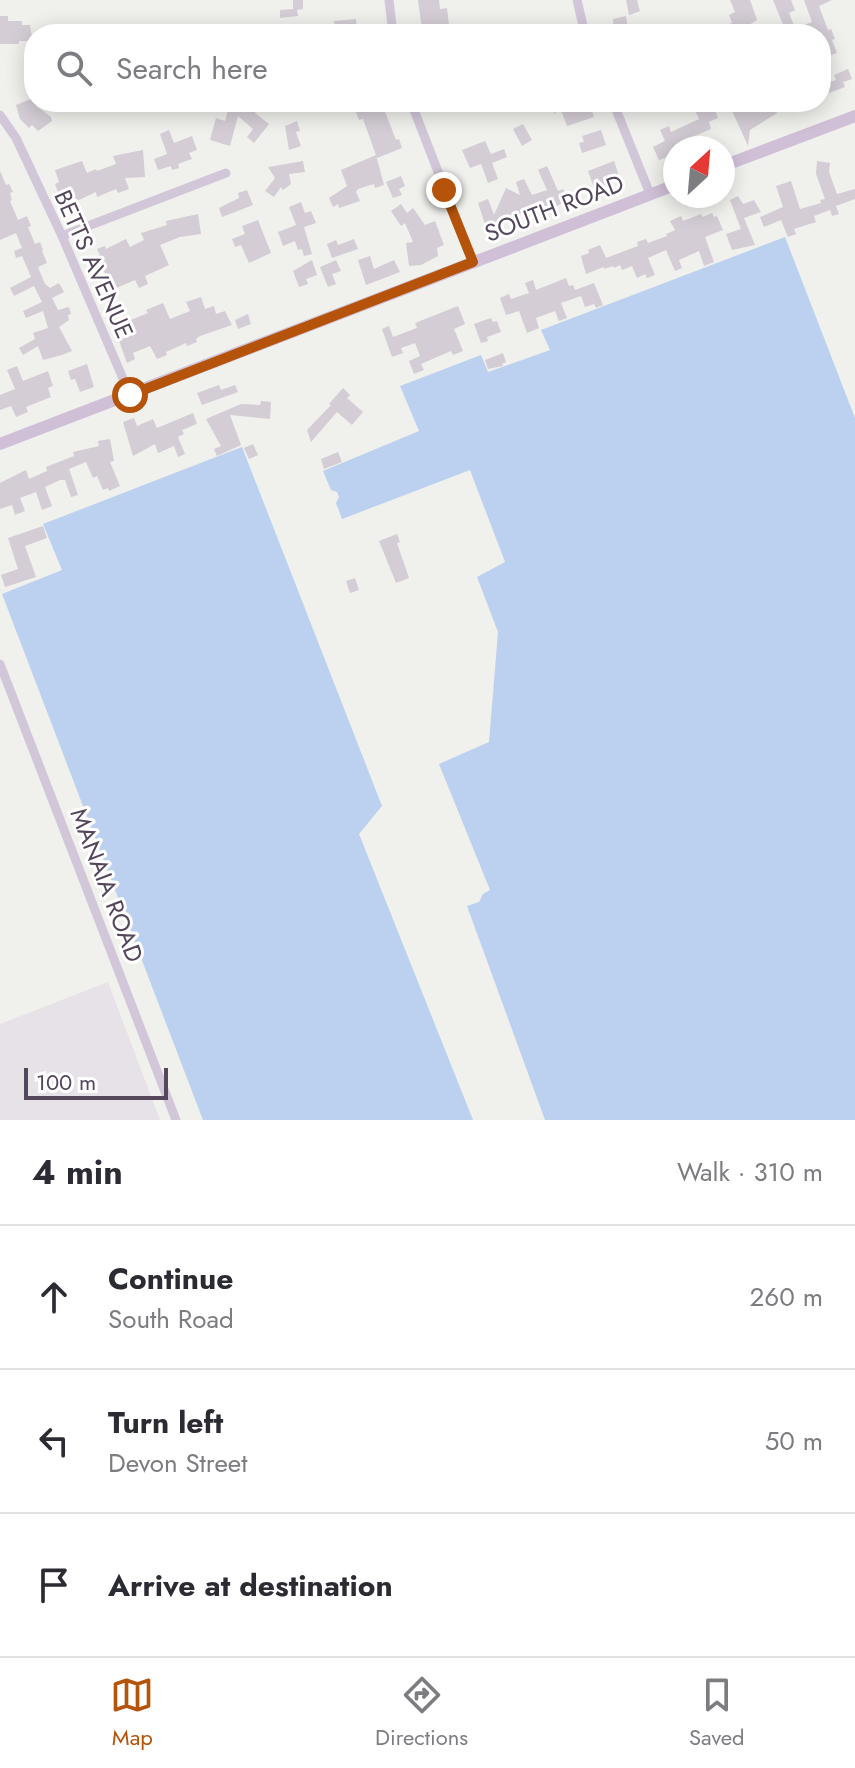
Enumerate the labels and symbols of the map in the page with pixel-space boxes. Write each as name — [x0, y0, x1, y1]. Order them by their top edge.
north arrow — [663, 136, 735, 208]
street label: SOUTH ROAD — [479, 165, 629, 251]
route end — [426, 172, 462, 208]
street label: BETTS AVENUE — [46, 184, 142, 344]
route start — [112, 377, 148, 413]
street label: MANAIA ROAD — [62, 803, 152, 967]
scale bar — [24, 1064, 168, 1100]

